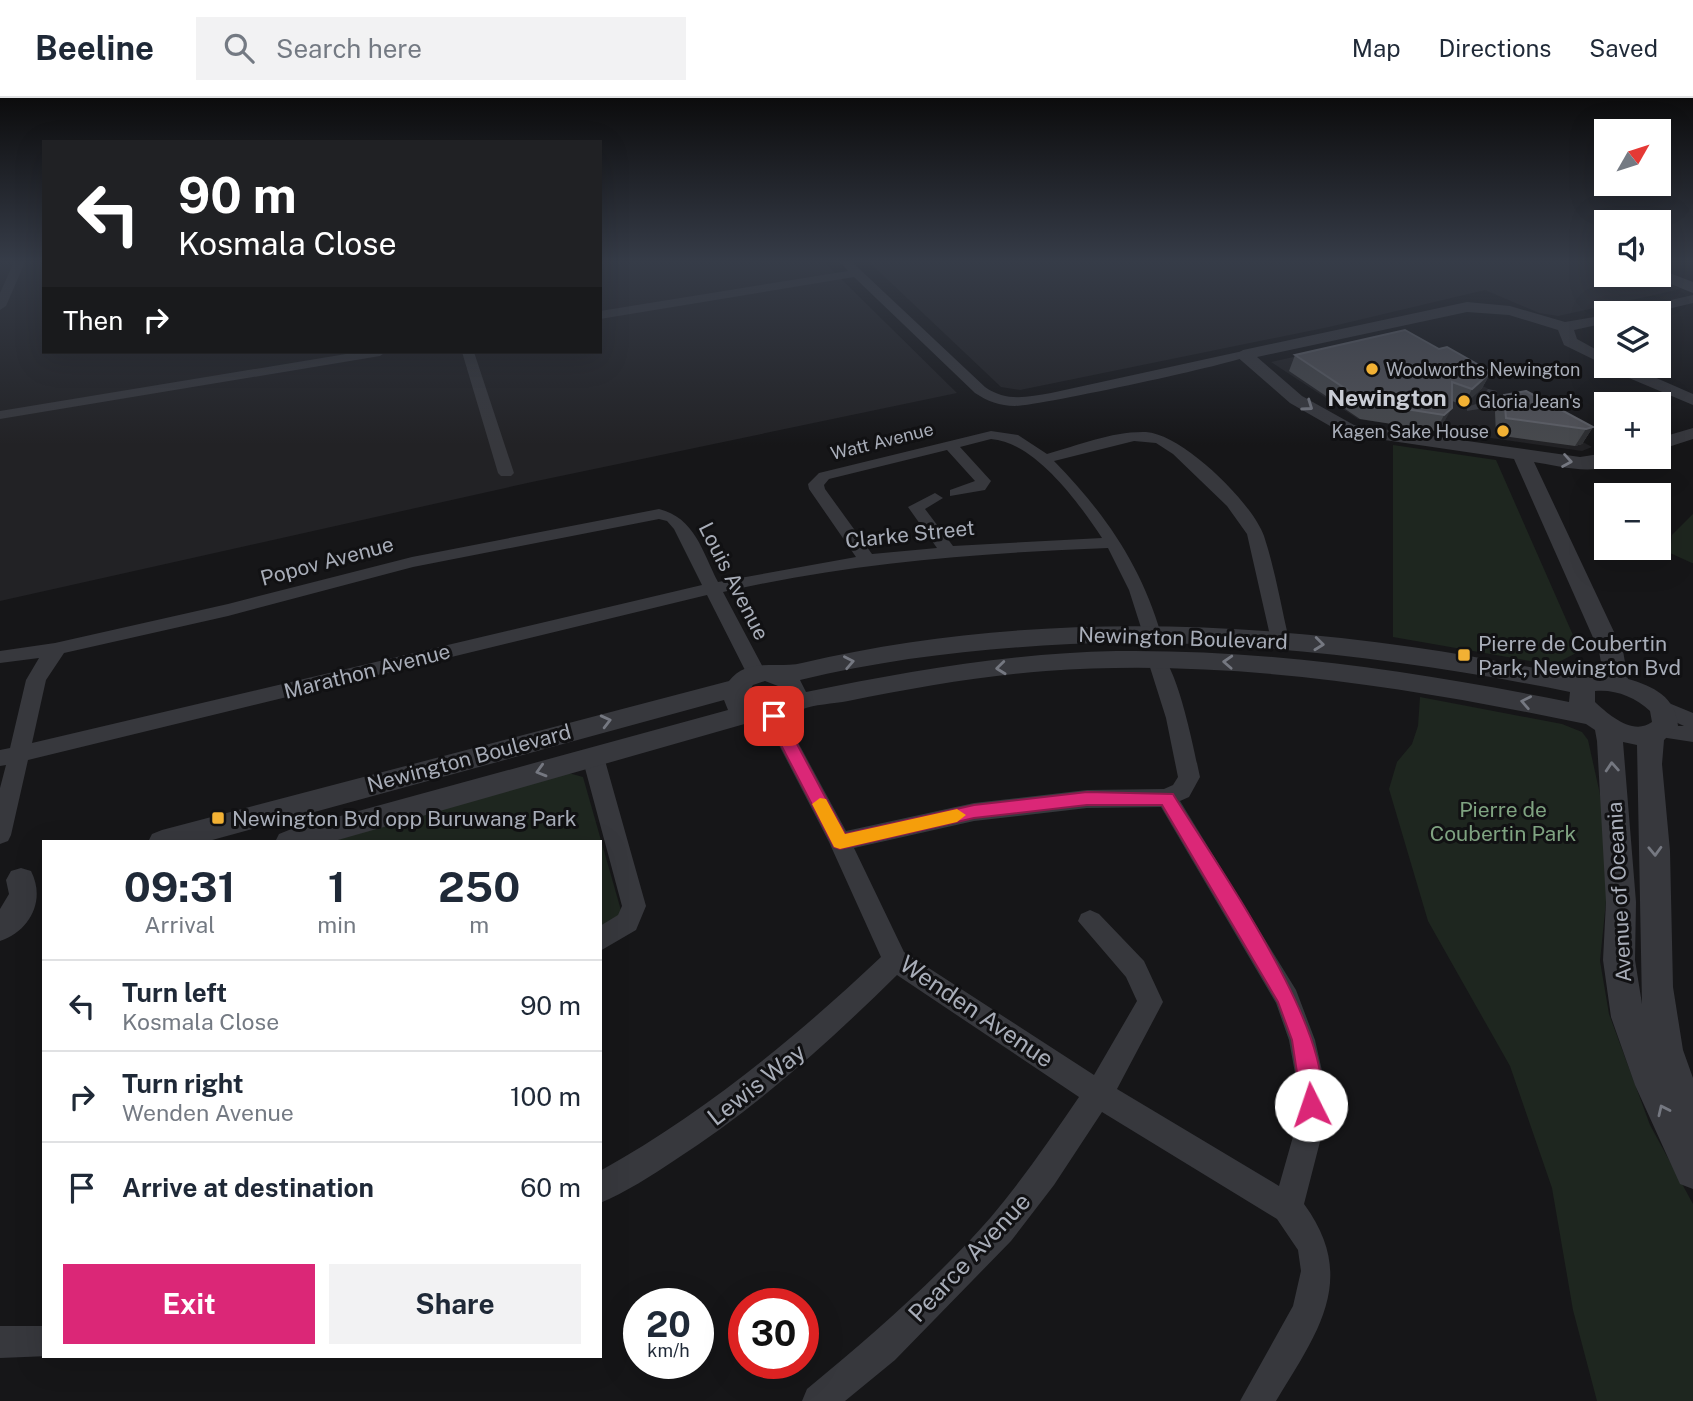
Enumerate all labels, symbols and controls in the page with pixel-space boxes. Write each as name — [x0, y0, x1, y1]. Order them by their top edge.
search box — [196, 17, 686, 80]
text: Beeline — [35, 29, 154, 67]
icon: search — [220, 29, 258, 67]
text: Search here — [276, 33, 422, 64]
text: Map — [1352, 34, 1401, 62]
text: Directions — [1439, 34, 1551, 62]
text: Saved — [1589, 34, 1658, 62]
north arrow — [1594, 119, 1671, 196]
map controls — [1594, 119, 1671, 560]
text: 90 m — [178, 166, 297, 224]
icon: left — [63, 168, 154, 259]
button: sound — [1594, 210, 1671, 287]
text: Kosmala Close — [178, 225, 397, 262]
icon: right — [137, 301, 175, 339]
button: layers — [1594, 301, 1671, 378]
text: Then — [63, 305, 123, 336]
place label: Woolworths Newington — [1386, 359, 1580, 380]
marker: Woolworths Newington — [1364, 361, 1380, 377]
district label: Newington — [1327, 384, 1447, 411]
place label: Gloria Jean's — [1478, 391, 1581, 412]
button: + — [1594, 392, 1671, 469]
marker: Gloria Jean's — [1456, 393, 1472, 409]
one-way arrow — [1300, 398, 1313, 410]
street label: Watt Avenue — [828, 418, 936, 464]
place label: Kagen Sake House — [1331, 421, 1489, 442]
marker: Kagen Sake House — [1495, 423, 1511, 439]
one-way arrow — [1561, 453, 1573, 468]
button: − — [1594, 483, 1671, 560]
street label: Clarke Street — [844, 515, 976, 553]
street label: Louis Avenue — [694, 518, 774, 644]
street label: Popov Avenue — [258, 531, 396, 591]
street label: Newington Boulevard — [1078, 622, 1288, 654]
place label: Pierre de Coubertin Park, Newington Bvd — [1478, 631, 1681, 680]
one-way arrow — [1313, 636, 1325, 651]
street label: Marathon Avenue — [281, 638, 453, 704]
marker: Pierre de Coubertin Park, Newington Bvd — [1456, 647, 1472, 663]
one-way arrow — [843, 655, 855, 670]
one-way arrow — [1222, 655, 1233, 670]
one-way arrow — [995, 660, 1007, 675]
pin — [744, 686, 804, 746]
one-way arrow — [1520, 696, 1532, 711]
icon: arrive — [755, 697, 793, 735]
one-way arrow — [600, 715, 612, 729]
street label: Newington Boulevard — [364, 719, 574, 797]
one-way arrow — [1605, 761, 1620, 772]
one-way arrow — [535, 763, 547, 778]
park label: Pierre de Coubertin Park — [1430, 797, 1576, 846]
street label: Avenue of Oceania — [1602, 801, 1636, 983]
place label: Newington Bvd opp Buruwang Park — [232, 806, 577, 831]
marker: Newington Bvd opp Buruwang Park — [210, 810, 226, 826]
one-way arrow — [1648, 846, 1663, 857]
text: 09:31 — [124, 862, 236, 911]
text: 1 — [328, 862, 346, 911]
text: 250 — [438, 862, 520, 911]
text: Arrival — [144, 911, 215, 938]
text: min — [317, 911, 356, 938]
text: m — [469, 911, 489, 938]
street label: Wenden Avenue — [895, 949, 1059, 1073]
text: Turn left — [122, 977, 227, 1008]
icon: left — [63, 987, 101, 1025]
text: 90 m — [520, 990, 581, 1021]
text: Kosmala Close — [122, 1008, 279, 1035]
street label: Lewis Way — [702, 1037, 811, 1131]
text: Turn right — [122, 1068, 244, 1099]
position arrow — [1274, 1068, 1348, 1142]
icon: right — [63, 1078, 101, 1116]
text: 100 m — [510, 1081, 581, 1112]
text: Wenden Avenue — [122, 1099, 294, 1126]
one-way arrow — [1658, 1104, 1672, 1117]
icon: arrive — [63, 1169, 101, 1207]
text: Arrive at destination — [122, 1172, 374, 1203]
text: 60 m — [520, 1172, 581, 1203]
street label: Pearce Avenue — [902, 1187, 1036, 1327]
button: Exit — [63, 1264, 315, 1344]
button: Share — [329, 1264, 581, 1344]
speed limit sign: 30 — [728, 1288, 819, 1379]
text: 20 — [646, 1304, 691, 1345]
text: km/h — [647, 1340, 690, 1361]

